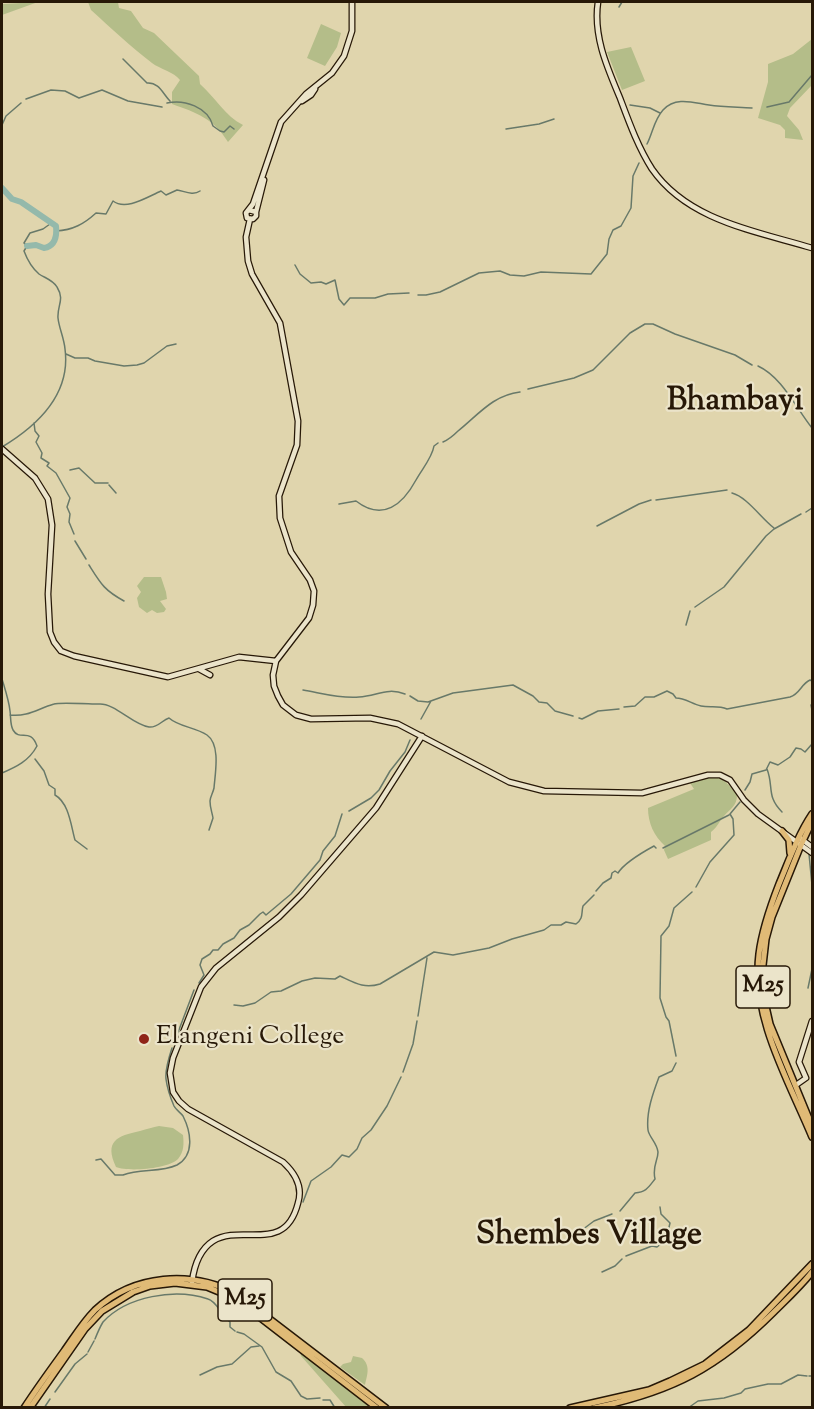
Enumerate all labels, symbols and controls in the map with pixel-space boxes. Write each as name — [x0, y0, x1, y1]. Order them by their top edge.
district label: Bhambayi — [667, 385, 803, 423]
road number: M25 — [736, 966, 790, 1008]
place label: Elangeni College — [156, 1023, 344, 1055]
marker: Elangeni College — [137, 1032, 151, 1046]
district label: Shembes Village — [476, 1219, 702, 1257]
road number: M25 — [218, 1279, 272, 1321]

